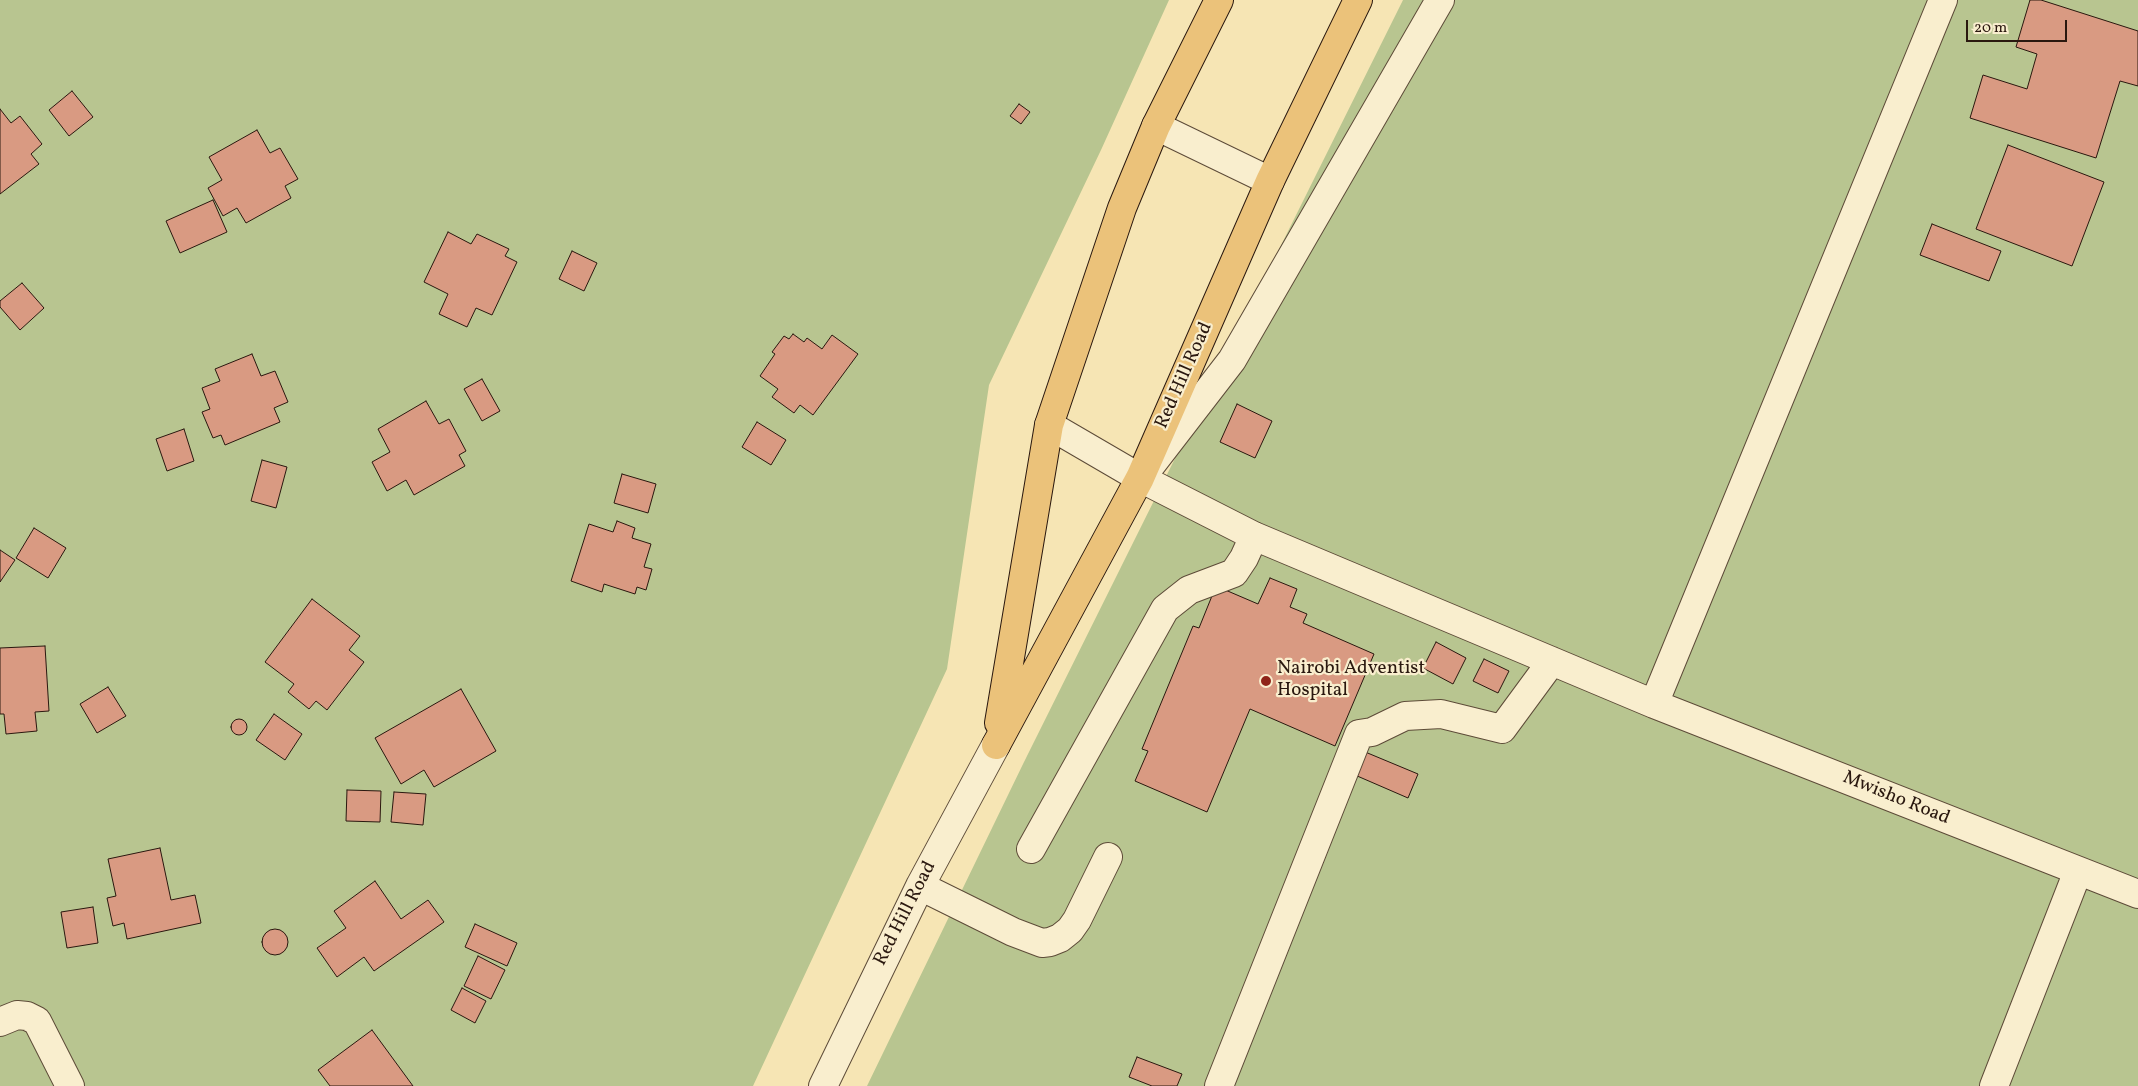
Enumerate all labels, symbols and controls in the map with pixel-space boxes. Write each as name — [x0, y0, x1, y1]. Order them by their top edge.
scale bar — [1968, 10, 2069, 42]
text: 20 m — [1974, 18, 2007, 39]
street label: Red Hill Road — [1151, 319, 1219, 433]
place label: Nairobi Adventist Hospital — [1277, 659, 1425, 703]
marker: Nairobi Adventist Hospital — [1259, 674, 1273, 688]
street label: Mwisho Road — [1839, 767, 1953, 831]
street label: Red Hill Road — [870, 858, 942, 970]

